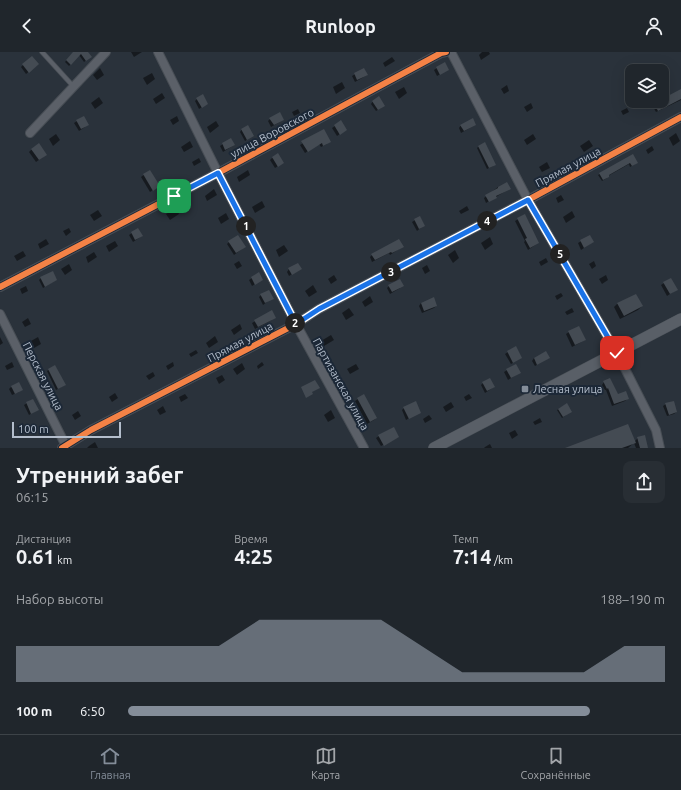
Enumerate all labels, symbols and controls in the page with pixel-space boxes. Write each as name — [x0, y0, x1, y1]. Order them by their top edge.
icon: back — [16, 15, 38, 37]
icon: person — [643, 15, 665, 37]
text: Runloop — [305, 16, 376, 36]
map controls — [625, 64, 669, 108]
button: layers — [625, 64, 669, 108]
street label: улица Воровского — [228, 106, 316, 160]
street label: Прямая улица — [533, 145, 603, 189]
pin — [157, 179, 191, 213]
icon: arrive — [163, 185, 185, 207]
pin: 4 — [477, 211, 497, 231]
text: 4 — [484, 215, 490, 227]
pin: 1 — [236, 216, 256, 236]
text: 1 — [243, 220, 249, 232]
pin: 5 — [550, 244, 570, 264]
text: 5 — [557, 248, 563, 260]
pin: 3 — [381, 262, 401, 282]
text: 3 — [388, 266, 394, 278]
pin: 2 — [285, 313, 305, 333]
text: 2 — [292, 317, 298, 329]
street label: Прямая улица — [205, 320, 275, 364]
street label: Партизанская улица — [311, 336, 371, 432]
pin — [600, 336, 634, 370]
street label: Перская улица — [21, 340, 65, 412]
icon: check — [606, 342, 628, 364]
place label: Лесная улица — [533, 383, 602, 395]
marker: Лесная улица — [520, 384, 530, 394]
scale bar — [12, 420, 121, 439]
text: 100 m — [18, 423, 49, 435]
button: share — [623, 461, 665, 503]
text: Утренний забег — [16, 462, 183, 487]
text: 06:15 — [16, 490, 49, 504]
text: Дистанция — [16, 533, 71, 545]
text: Время — [234, 533, 268, 545]
text: Темп — [453, 533, 479, 545]
text: 0.61 — [16, 545, 55, 568]
text: 4:25 — [234, 545, 273, 568]
text: 7:14 — [453, 545, 491, 568]
text: km — [55, 554, 72, 566]
text: /km — [491, 554, 513, 566]
text: Набор высоты — [16, 592, 103, 606]
text: 188–190 m — [600, 592, 665, 606]
text: 100 m — [16, 704, 52, 718]
text: 6:50 — [80, 704, 105, 718]
tab: Главная — [90, 745, 131, 781]
tab: Карта — [311, 745, 340, 781]
tab: Сохранённые — [521, 745, 591, 781]

